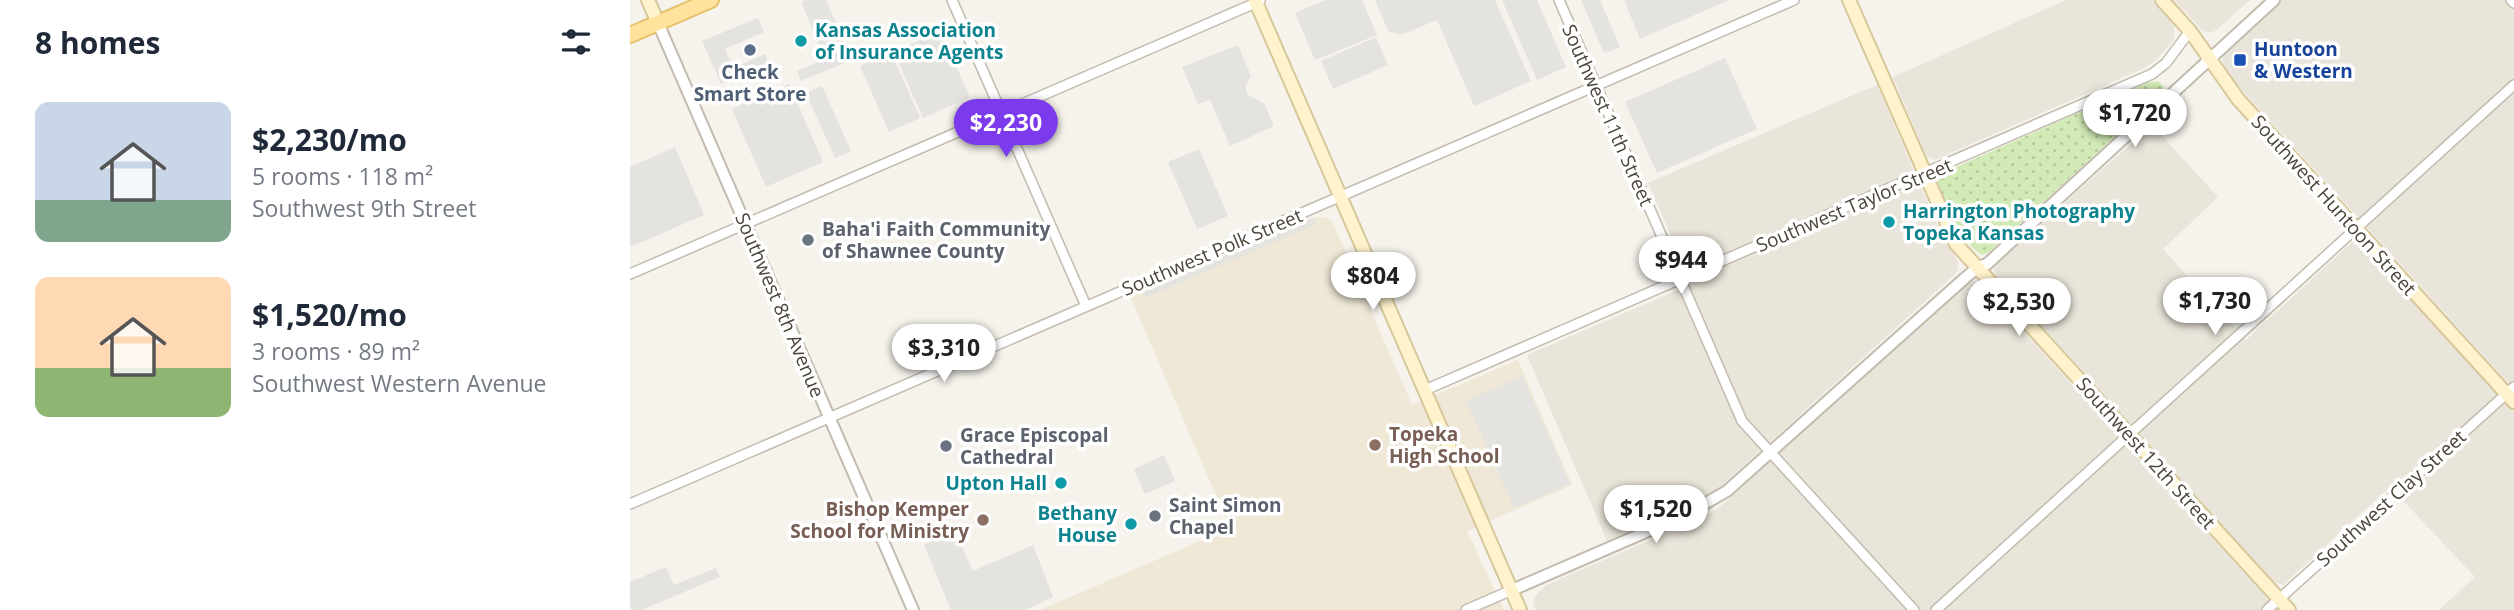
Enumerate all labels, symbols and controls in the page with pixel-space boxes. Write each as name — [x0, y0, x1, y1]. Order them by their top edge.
place label: Kansas Association of Insurance Agents — [815, 17, 1004, 65]
street label: Southwest 11th Street — [1556, 20, 1660, 210]
text: 8 homes — [35, 22, 160, 63]
icon: filters — [557, 23, 595, 61]
marker: Kansas Association of Insurance Agents — [793, 33, 809, 49]
place label: Huntoon & Western — [2254, 36, 2353, 84]
marker: Check Smart Store — [742, 42, 758, 58]
marker: Huntoon & Western — [2232, 52, 2248, 68]
place label: Check Smart Store — [694, 59, 806, 107]
pin: $1,720 — [2078, 90, 2192, 149]
text: $1,720 — [2099, 96, 2171, 128]
pin: $2,230 — [949, 100, 1063, 159]
text: $2,230 — [970, 106, 1042, 138]
street label: Southwest Huntoon Street — [2246, 109, 2422, 301]
text: $2,230/mo — [252, 119, 407, 160]
icon: home — [91, 130, 175, 214]
street label: Southwest Taylor Street — [1752, 152, 1956, 258]
text: 5 rooms · 118 m² — [252, 160, 433, 192]
text: Southwest 9th Street — [252, 192, 476, 224]
place label: Harrington Photography Topeka Kansas — [1903, 198, 2135, 246]
street label: Southwest Polk Street — [1118, 202, 1306, 302]
street label: Southwest 8th Avenue — [729, 209, 831, 401]
marker: Harrington Photography Topeka Kansas — [1881, 214, 1897, 230]
place label: Baha'i Faith Community of Shawnee County — [822, 216, 1051, 264]
marker: Baha'i Faith Community of Shawnee County — [800, 232, 816, 248]
pin: $944 — [1640, 236, 1722, 296]
text: $944 — [1655, 243, 1707, 275]
pin: $804 — [1332, 252, 1414, 312]
text: $804 — [1347, 259, 1399, 291]
pin: $2,530 — [1962, 278, 2076, 338]
pin: $1,730 — [2158, 278, 2272, 337]
text: $1,730 — [2179, 284, 2251, 316]
text: $2,530 — [1983, 285, 2055, 317]
text: $1,520/mo — [252, 294, 407, 335]
icon: home — [91, 305, 175, 389]
pin: $3,310 — [887, 324, 1001, 384]
text: $3,310 — [908, 331, 980, 363]
text: 3 rooms · 89 m² — [252, 335, 420, 367]
text: Southwest Western Avenue — [252, 367, 547, 399]
street label: Southwest 12th Street — [2071, 371, 2221, 535]
place label: Topeka High School — [1389, 421, 1500, 469]
place label: Grace Episcopal Cathedral — [960, 422, 1109, 470]
street label: Southwest Clay Street — [2311, 424, 2472, 572]
marker: Topeka High School — [1367, 437, 1383, 453]
marker: Grace Episcopal Cathedral — [938, 438, 954, 454]
place label: Upton Hall — [946, 470, 1047, 496]
marker: Upton Hall — [1053, 475, 1069, 491]
pin: $1,520 — [1599, 486, 1713, 545]
place label: Saint Simon Chapel — [1169, 492, 1282, 540]
text: $1,520 — [1620, 492, 1692, 524]
place label: Bishop Kemper School for Ministry — [790, 496, 969, 544]
place label: Bethany House — [1038, 500, 1117, 548]
marker: Saint Simon Chapel — [1147, 508, 1163, 524]
marker: Bishop Kemper School for Ministry — [975, 512, 991, 528]
marker: Bethany House — [1123, 516, 1139, 532]

